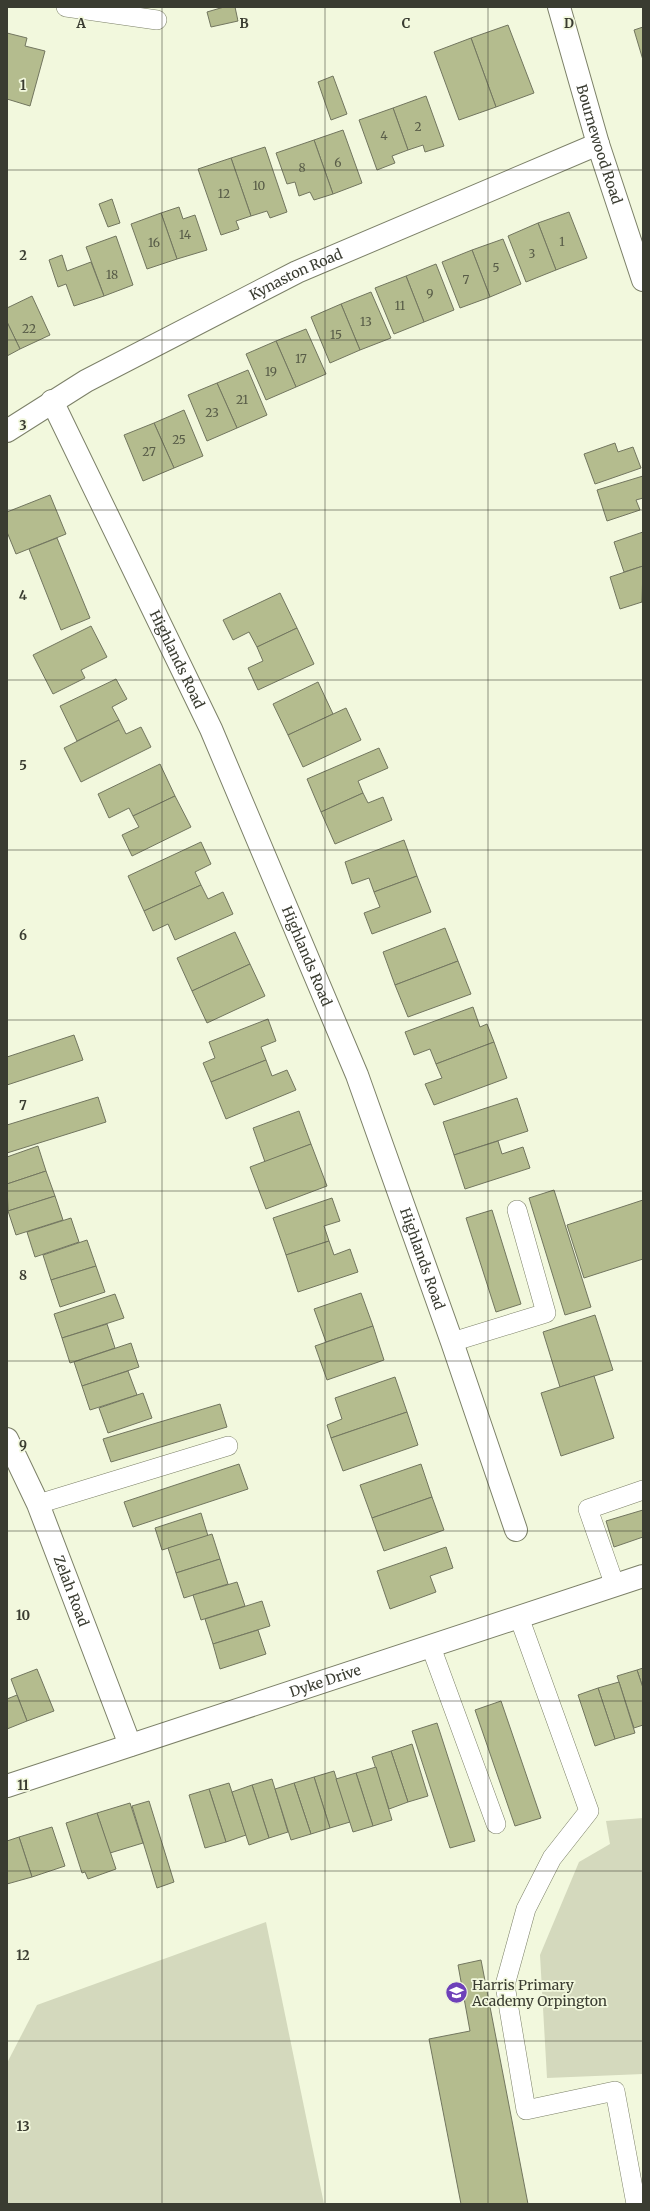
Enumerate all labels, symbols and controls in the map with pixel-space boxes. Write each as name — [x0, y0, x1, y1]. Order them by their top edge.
text: A — [75, 15, 86, 32]
text: B — [239, 15, 249, 32]
text: C — [402, 15, 411, 32]
text: D — [564, 15, 574, 32]
text: 1 — [20, 77, 26, 94]
street label: Bournewood Road — [572, 82, 626, 207]
house number: 2 — [414, 119, 422, 134]
house number: 4 — [380, 128, 388, 143]
house number: 6 — [334, 155, 342, 170]
house number: 8 — [298, 160, 306, 175]
house number: 10 — [253, 178, 266, 193]
house number: 12 — [218, 186, 230, 201]
house number: 14 — [179, 227, 192, 242]
house number: 1 — [559, 234, 565, 249]
house number: 16 — [148, 235, 160, 250]
street label: Kynaston Road — [246, 245, 346, 304]
house number: 3 — [529, 246, 536, 261]
text: 2 — [19, 247, 27, 264]
house number: 5 — [492, 260, 500, 275]
house number: 18 — [106, 267, 118, 282]
house number: 7 — [463, 272, 470, 287]
house number: 9 — [426, 286, 434, 301]
house number: 11 — [395, 298, 406, 313]
house number: 13 — [360, 314, 372, 329]
house number: 22 — [22, 321, 36, 336]
house number: 15 — [330, 327, 342, 342]
house number: 17 — [295, 351, 307, 366]
house number: 19 — [265, 364, 277, 379]
house number: 21 — [236, 392, 249, 407]
house number: 23 — [205, 405, 219, 420]
text: 3 — [19, 417, 27, 434]
house number: 25 — [172, 432, 186, 447]
house number: 27 — [142, 444, 156, 459]
text: 4 — [19, 587, 28, 604]
street label: Highlands Road — [146, 607, 209, 712]
text: 5 — [19, 757, 27, 774]
street label: Highlands Road — [278, 903, 336, 1009]
text: 6 — [19, 927, 27, 944]
text: 7 — [19, 1097, 27, 1114]
street label: Highlands Road — [396, 1205, 449, 1313]
text: 8 — [19, 1267, 27, 1284]
text: 9 — [19, 1437, 27, 1454]
street label: Zelah Road — [49, 1553, 93, 1630]
text: 10 — [16, 1607, 30, 1624]
street label: Dyke Drive — [287, 1661, 363, 1701]
text: 11 — [17, 1777, 29, 1794]
text: 12 — [16, 1947, 30, 1964]
place label: Harris Primary Academy Orpington — [471, 1976, 607, 2010]
school or university icon: Harris Primary Academy Orpington — [443, 1980, 469, 2006]
text: 13 — [16, 2118, 30, 2135]

